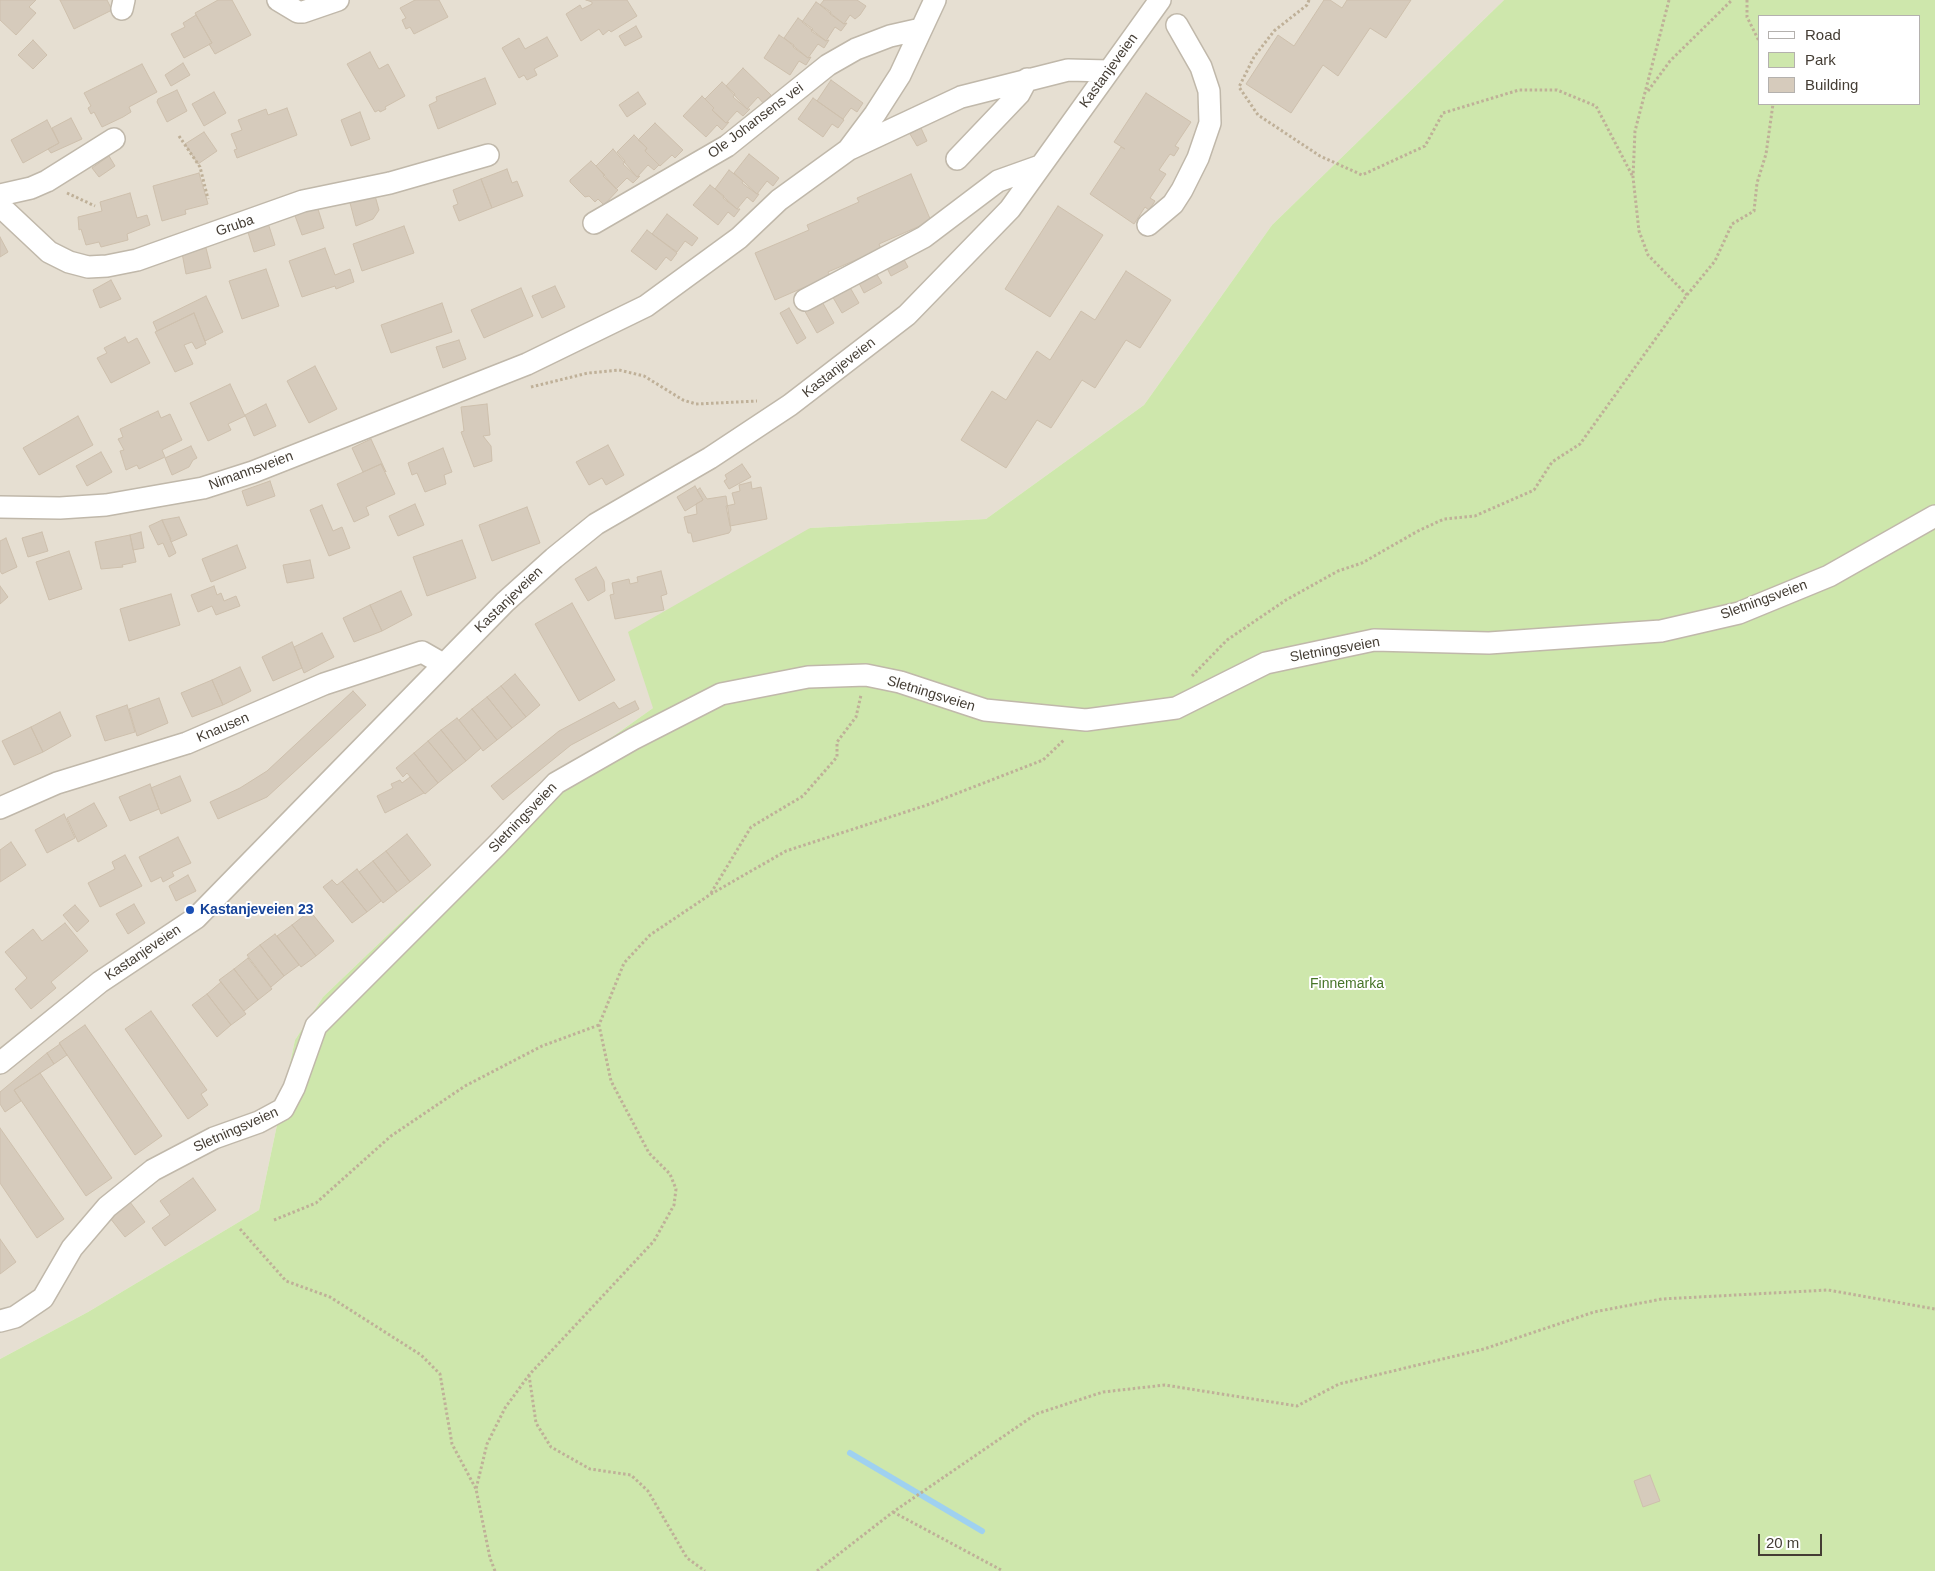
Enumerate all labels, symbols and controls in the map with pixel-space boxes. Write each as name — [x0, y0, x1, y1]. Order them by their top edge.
legend — [1758, 15, 1920, 105]
text: Road — [1805, 26, 1841, 43]
street label: Kastanjeveien — [1076, 30, 1142, 112]
text: Park — [1805, 51, 1836, 68]
text: Building — [1805, 76, 1858, 93]
street label: Ole Johansens vei — [705, 80, 807, 162]
street label: Gruba — [214, 212, 256, 240]
street label: Kastanjeveien — [799, 334, 879, 402]
street label: Nimannsveien — [206, 448, 296, 494]
street label: Kastanjeveien — [472, 563, 546, 637]
street label: Sletningsveien — [1718, 577, 1810, 623]
street label: Sletningsveien — [1289, 634, 1381, 666]
street label: Sletningsveien — [885, 673, 977, 715]
street label: Knausen — [194, 709, 252, 747]
street label: Sletningsveien — [485, 779, 561, 857]
place label: Kastanjeveien 23 — [200, 902, 314, 918]
marker: Kastanjeveien 23 — [184, 904, 196, 916]
street label: Kastanjeveien — [102, 921, 184, 985]
park label: Finnemarka — [1310, 976, 1384, 992]
street label: Sletningsveien — [191, 1104, 281, 1156]
scale bar — [1760, 1524, 1824, 1556]
text: 20 m — [1766, 1534, 1799, 1551]

